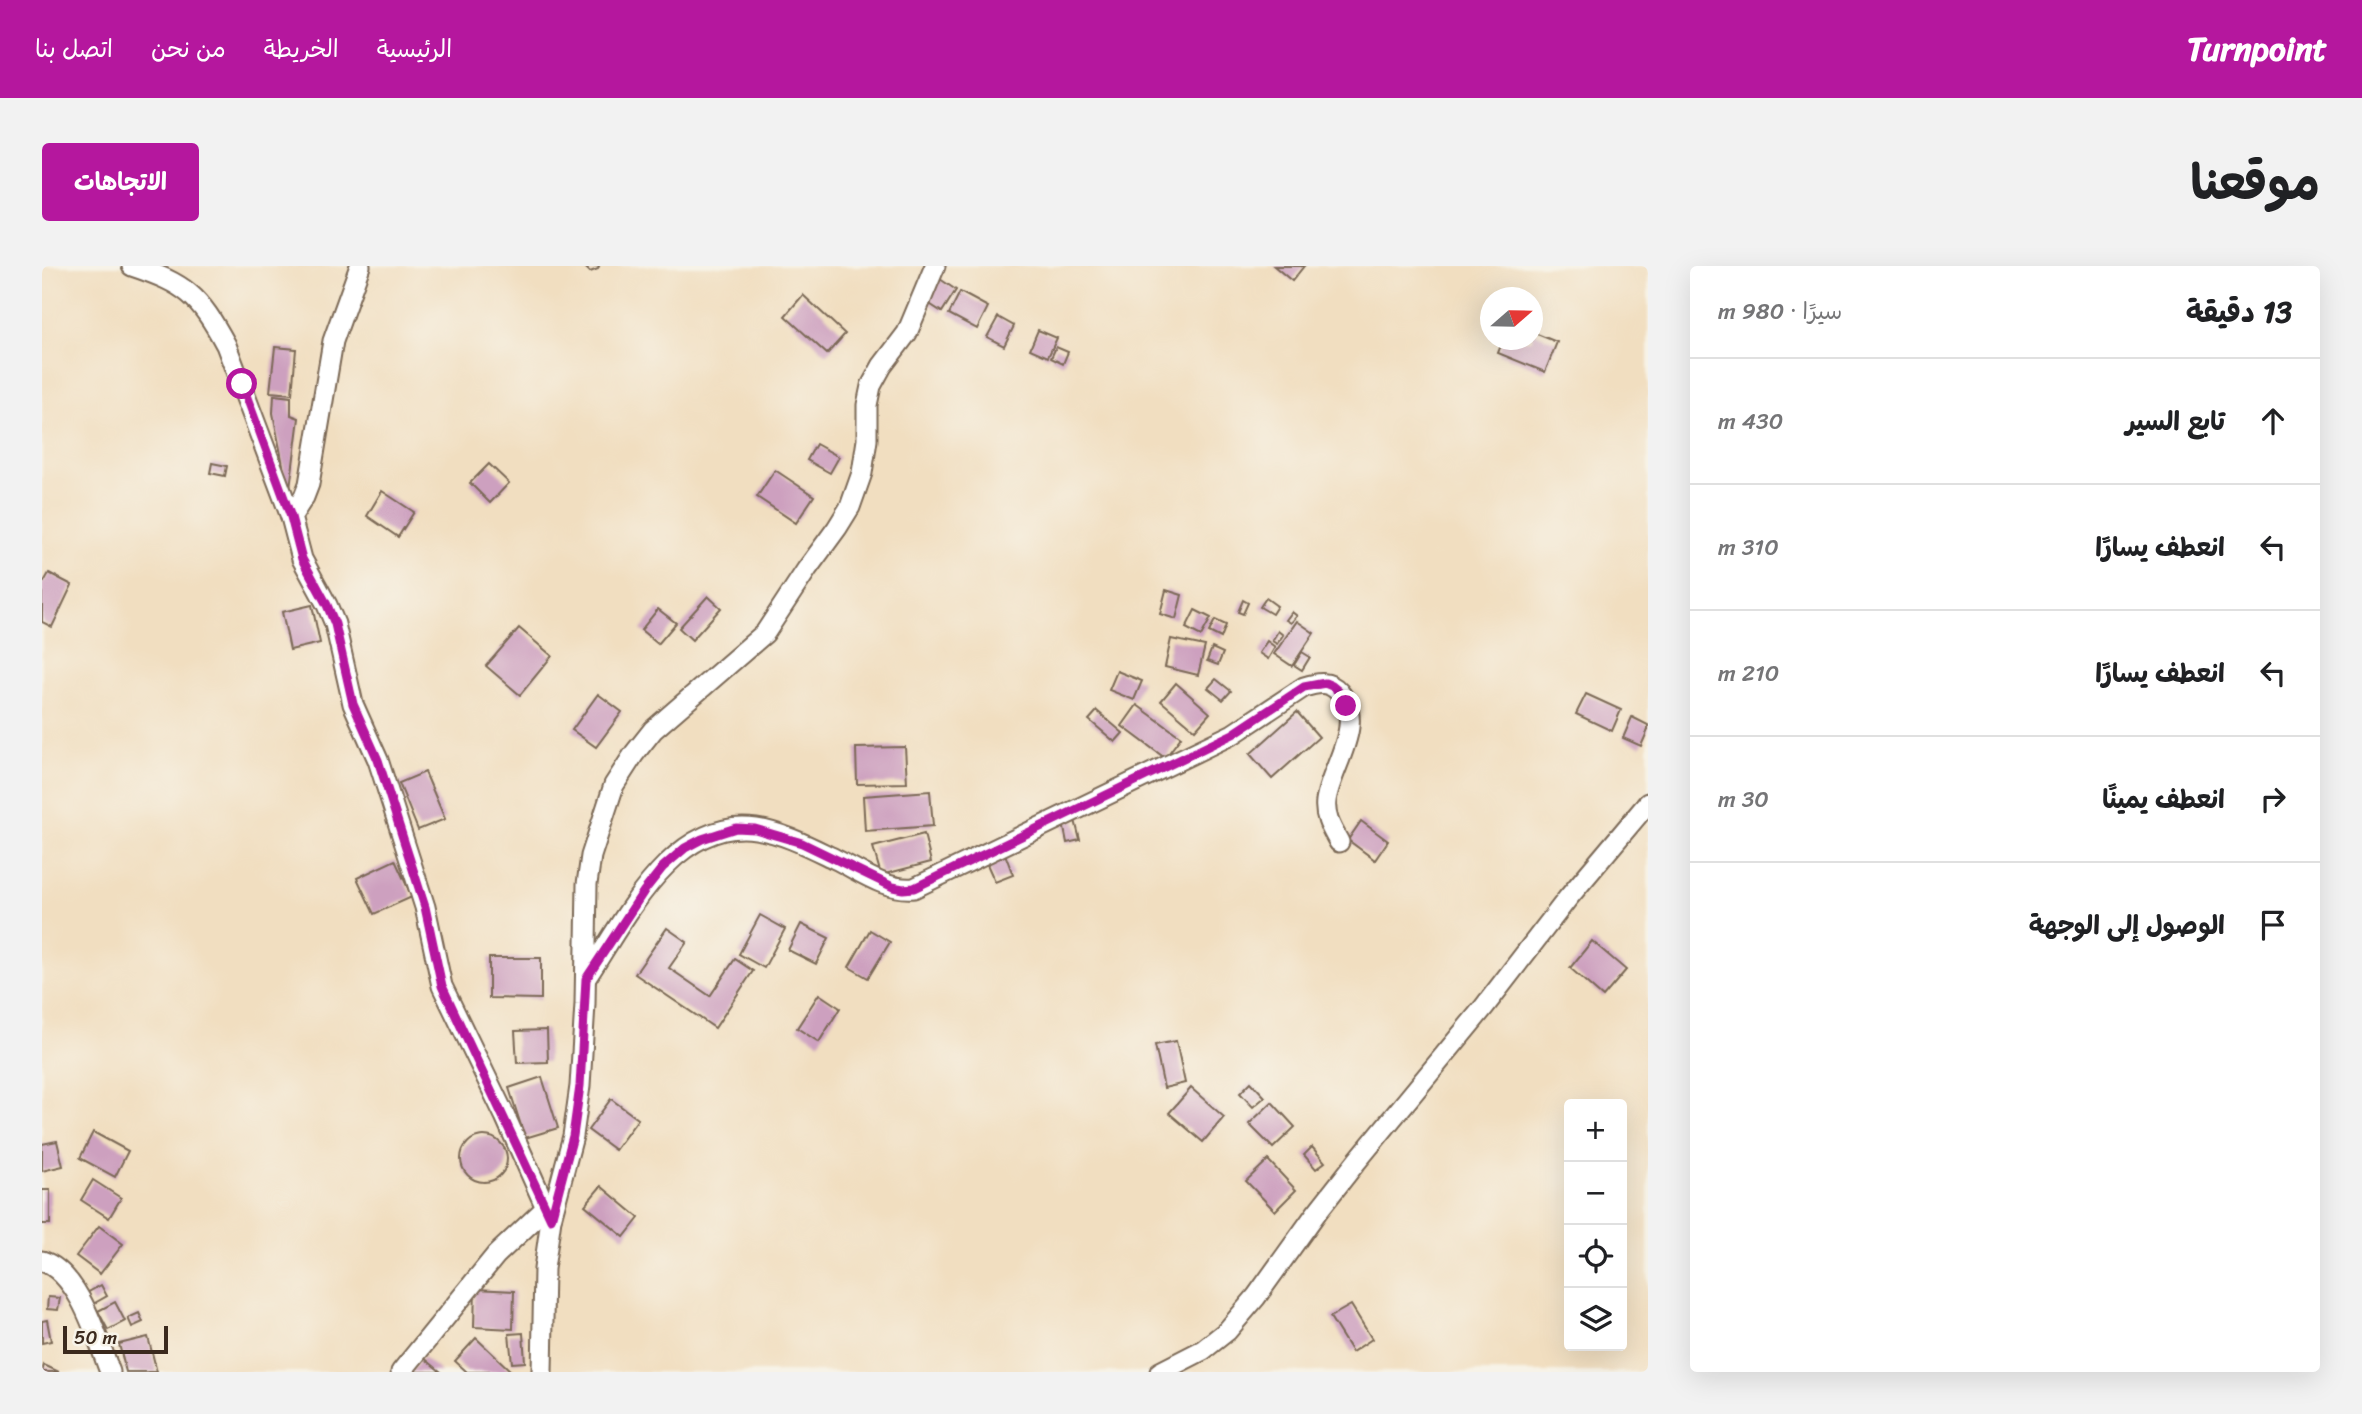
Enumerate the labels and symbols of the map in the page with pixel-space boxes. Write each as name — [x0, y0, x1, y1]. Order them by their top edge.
north arrow — [1480, 287, 1543, 350]
route start — [226, 368, 257, 399]
route end — [1330, 690, 1361, 721]
scale bar — [63, 1323, 168, 1355]

